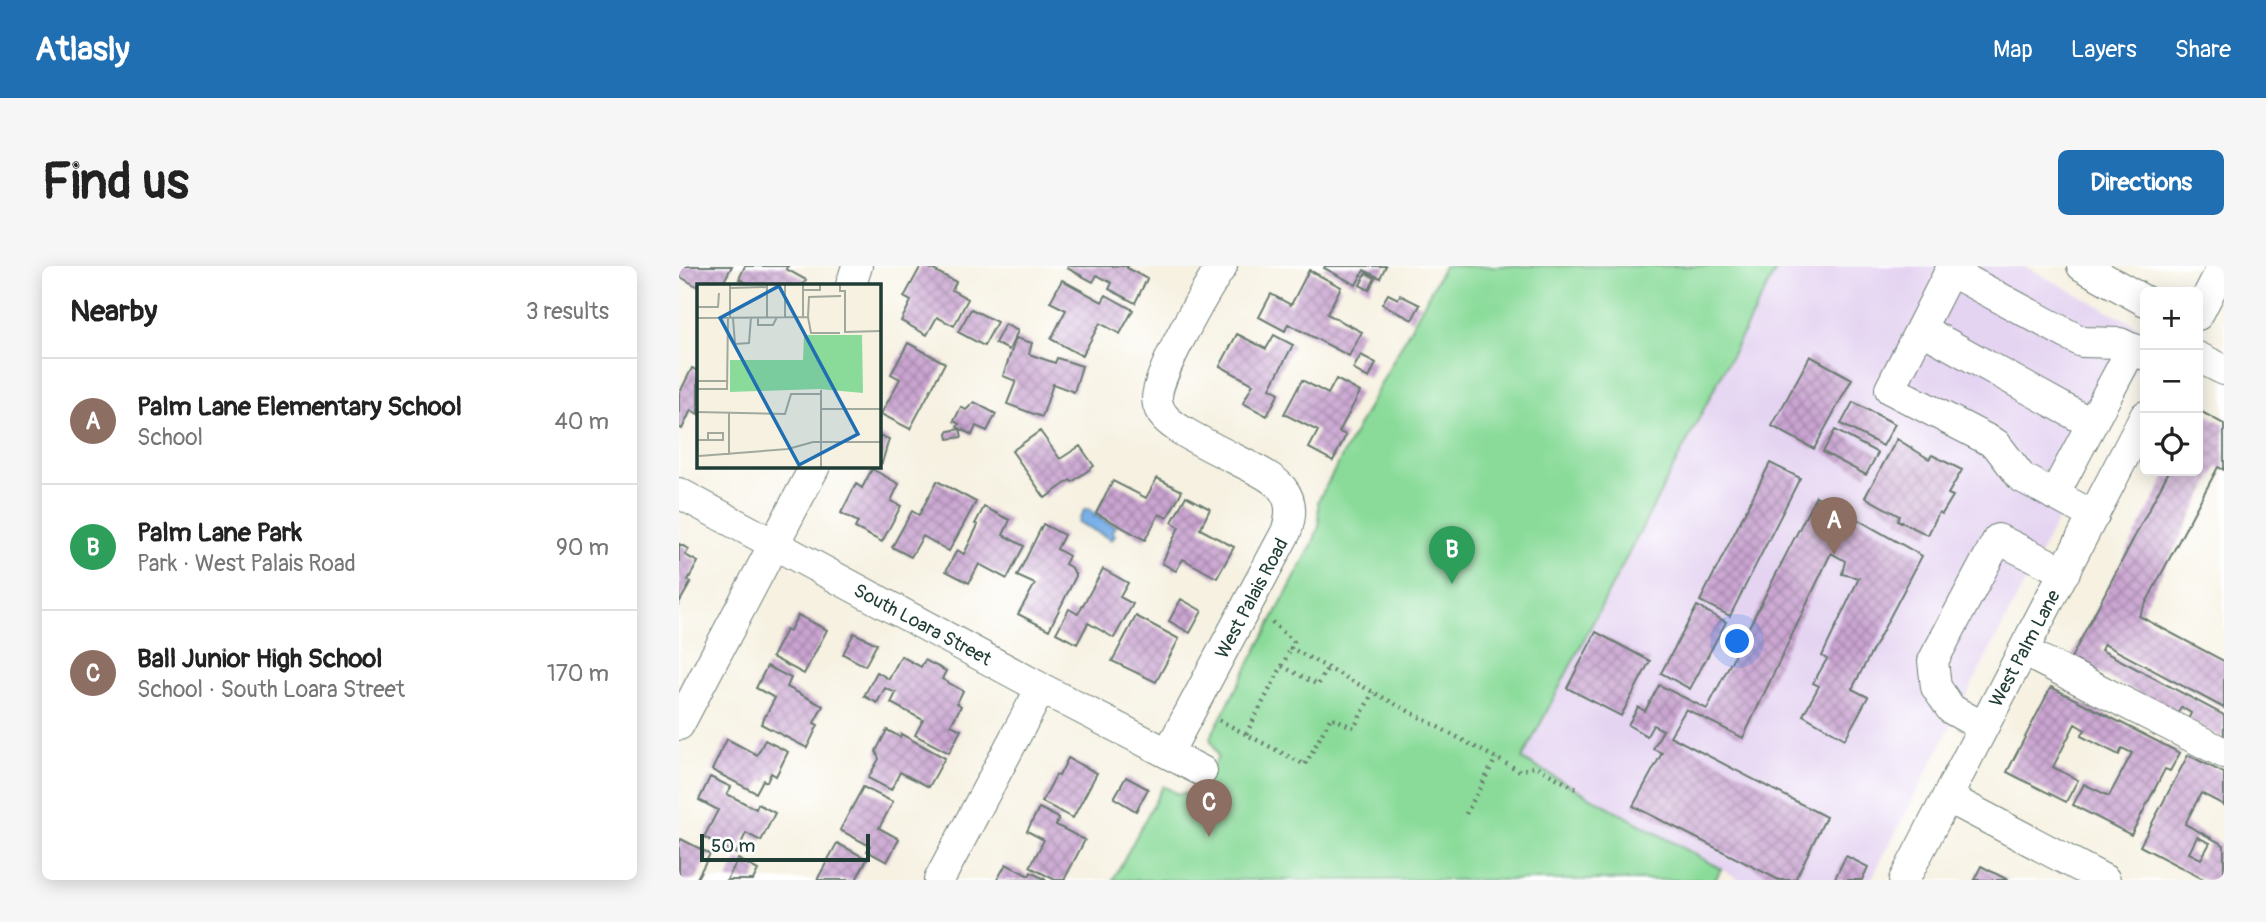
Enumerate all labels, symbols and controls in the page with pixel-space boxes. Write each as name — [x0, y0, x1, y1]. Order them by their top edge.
text: Atlasly — [35, 29, 130, 70]
text: Map — [1993, 35, 2033, 64]
text: Layers — [2071, 35, 2137, 64]
text: Share — [2175, 35, 2231, 64]
button: Directions — [2058, 150, 2224, 215]
text: Find us — [42, 152, 189, 213]
inset map — [697, 284, 880, 467]
map controls — [2140, 287, 2203, 476]
button: + — [2140, 287, 2203, 350]
text: Nearby — [70, 293, 157, 330]
text: 3 results — [526, 297, 609, 326]
button: − — [2140, 350, 2203, 413]
text: Palm Lane Elementary School — [137, 391, 462, 423]
text: A — [86, 407, 100, 436]
text: 40 m — [555, 407, 609, 436]
button: locate — [2140, 413, 2203, 476]
text: School — [137, 423, 203, 452]
pin: A — [1811, 497, 1857, 555]
text: Palm Lane Park — [137, 517, 302, 549]
pin: B — [1429, 526, 1475, 584]
text: B — [86, 533, 100, 562]
text: 90 m — [556, 533, 609, 562]
street label: West Palais Road — [1210, 534, 1294, 663]
text: Park · West Palais Road — [137, 549, 356, 578]
street label: South Loara Street — [850, 578, 996, 671]
street label: West Palm Lane — [1984, 585, 2066, 711]
your location — [1720, 624, 1754, 658]
text: Ball Junior High School — [137, 643, 383, 675]
text: C — [86, 659, 100, 688]
text: 170 m — [547, 659, 609, 688]
text: School · South Loara Street — [137, 675, 405, 704]
pin: C — [1186, 779, 1232, 837]
scale bar — [700, 831, 870, 863]
text: 50 m — [711, 834, 755, 858]

